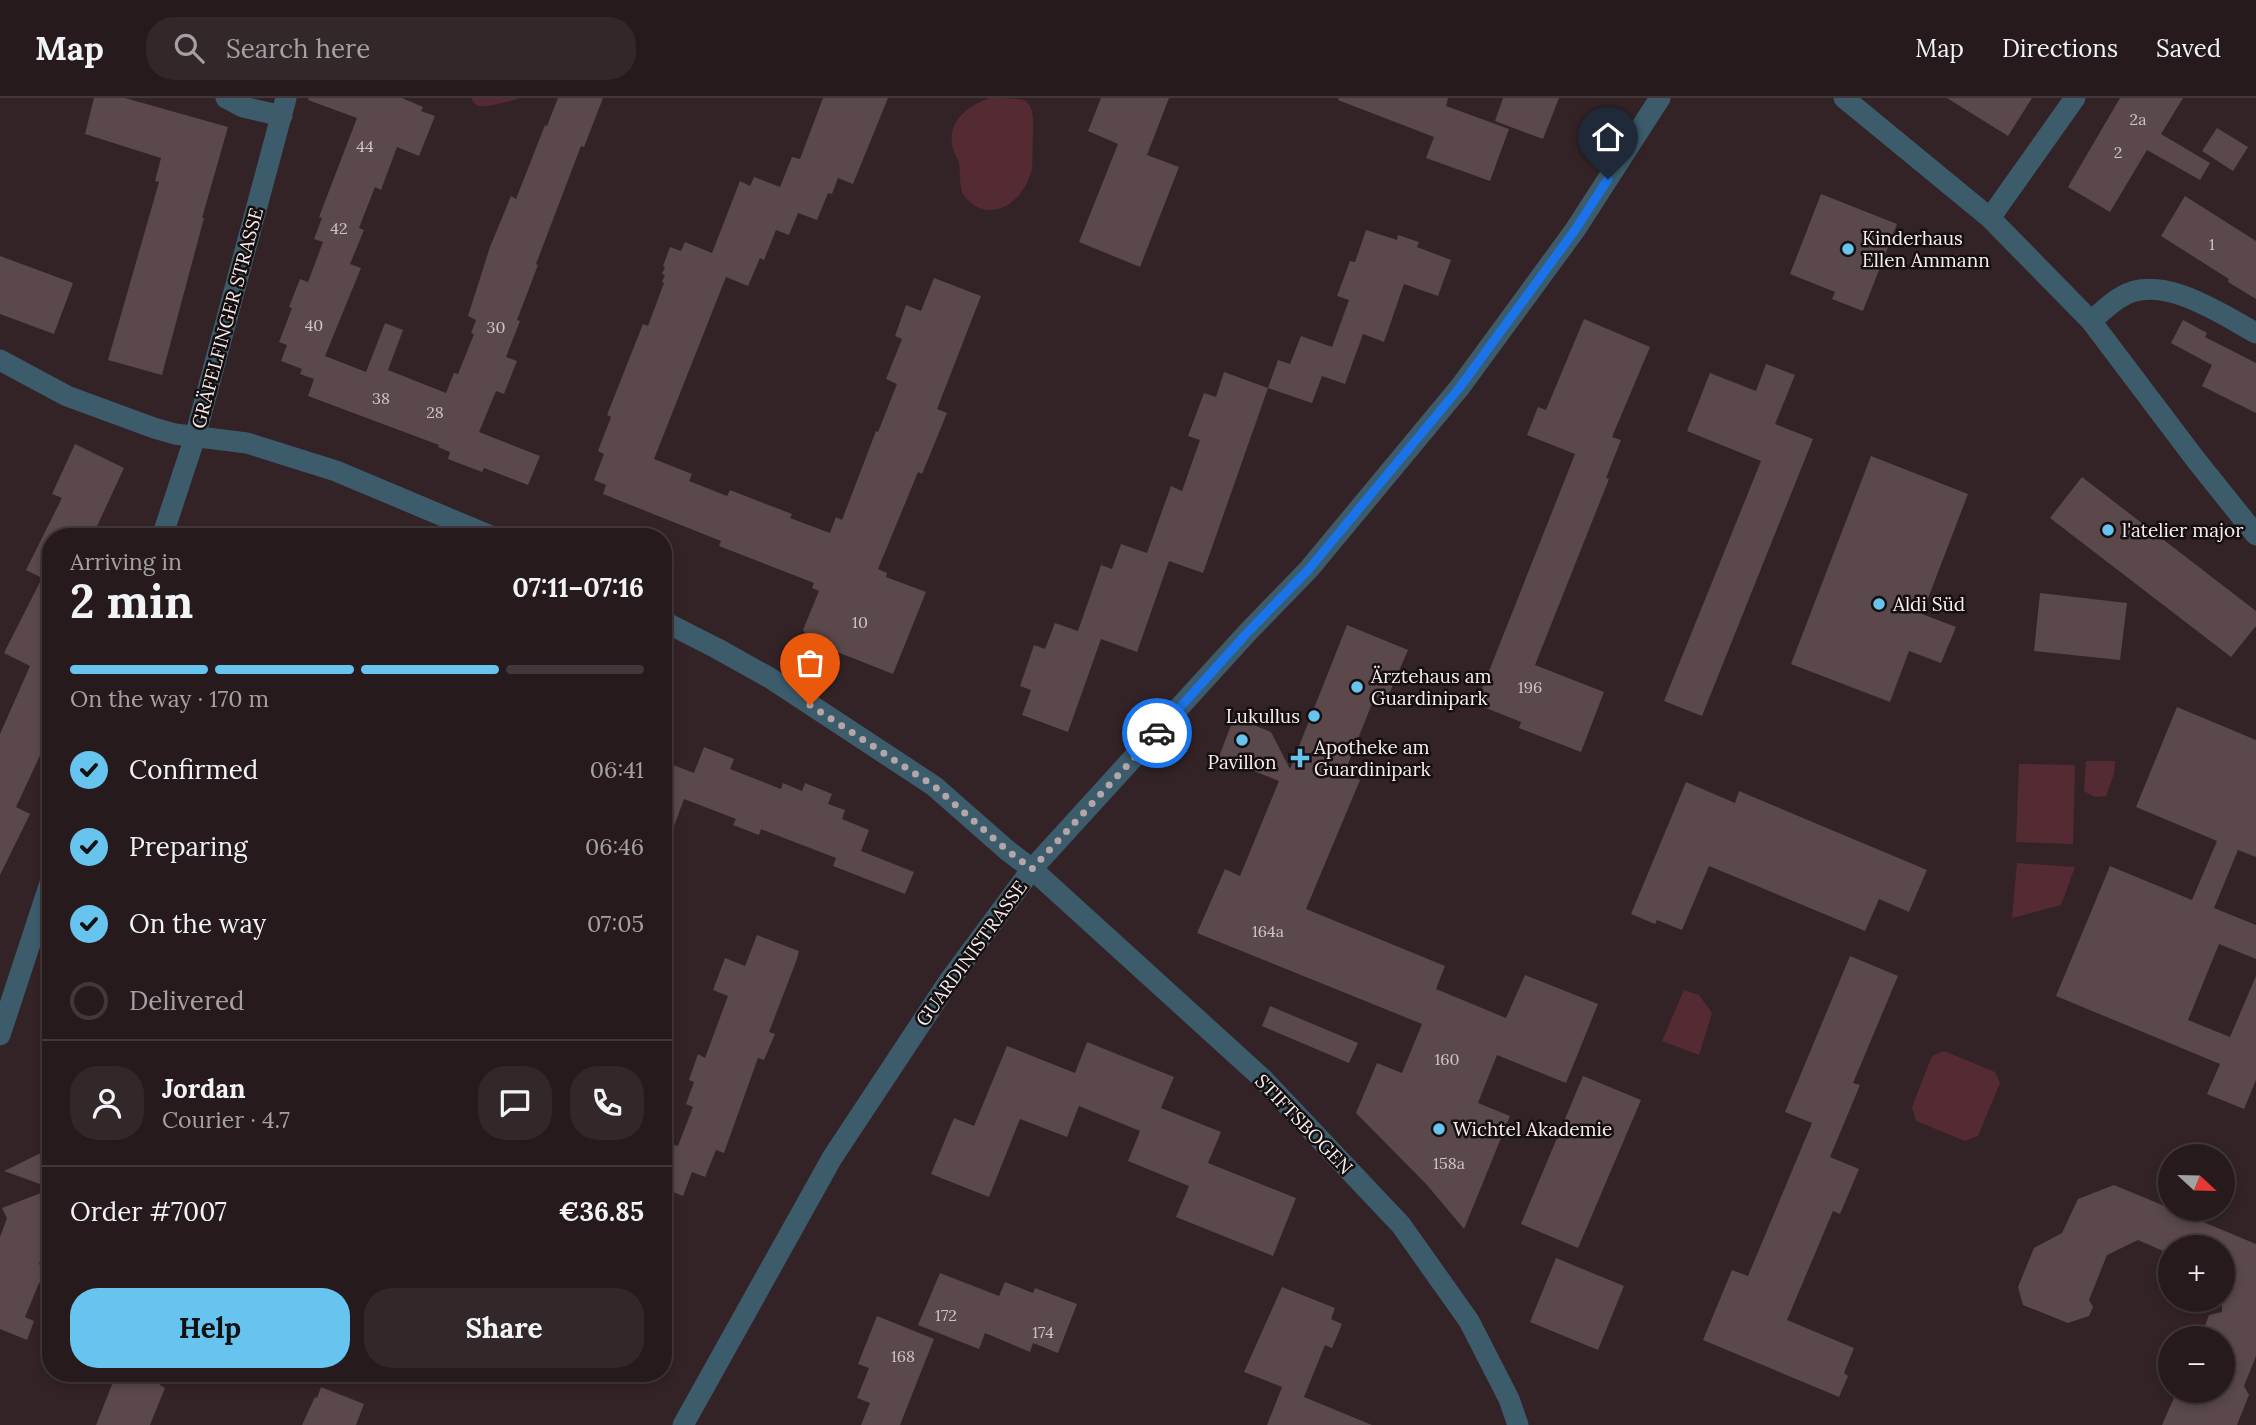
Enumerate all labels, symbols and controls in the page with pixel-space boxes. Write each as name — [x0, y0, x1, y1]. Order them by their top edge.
search box — [146, 17, 636, 80]
text: Map — [35, 27, 104, 69]
icon: search — [170, 29, 208, 67]
text: Search here — [226, 32, 370, 65]
text: Map — [1915, 33, 1964, 64]
text: Directions — [2002, 33, 2118, 64]
text: Saved — [2156, 33, 2221, 64]
pin — [1578, 107, 1638, 179]
house number: 2a — [2130, 109, 2146, 129]
icon: home — [1589, 118, 1627, 156]
house number: 44 — [356, 136, 374, 156]
house number: 2 — [2114, 142, 2122, 162]
street label: GRÄFELFINGER STRASSE — [186, 205, 268, 431]
house number: 42 — [330, 218, 348, 238]
place label: Kinderhaus Ellen Ammann — [1862, 226, 1990, 272]
house number: 1 — [2209, 234, 2215, 254]
marker: Kinderhaus Ellen Ammann — [1840, 241, 1856, 257]
house number: 40 — [305, 315, 323, 335]
house number: 30 — [487, 317, 505, 337]
house number: 38 — [372, 388, 390, 408]
house number: 28 — [426, 402, 444, 422]
place label: l'atelier major — [2122, 518, 2244, 542]
marker: l'atelier major — [2100, 522, 2116, 538]
text: Arriving in — [70, 547, 182, 576]
text: 07:11–07:16 — [512, 571, 644, 604]
text: 2 min — [70, 572, 193, 631]
place label: Aldi Süd — [1892, 592, 1965, 616]
marker: Aldi Süd — [1871, 596, 1887, 612]
house number: 10 — [852, 612, 868, 632]
pin — [780, 633, 840, 705]
icon: bag — [791, 644, 829, 682]
place label: Ärztehaus am Guardinipark — [1370, 664, 1491, 710]
house number: 196 — [1518, 677, 1542, 697]
marker: Ärztehaus am Guardinipark — [1349, 679, 1365, 695]
text: On the way · 170 m — [70, 684, 269, 713]
courier — [1122, 698, 1192, 768]
place label: Lukullus — [1226, 704, 1300, 728]
marker: Lukullus — [1306, 708, 1322, 724]
icon: car — [1138, 714, 1176, 752]
marker: Pavillon — [1234, 732, 1250, 748]
place label: Apotheke am Guardinipark — [1313, 735, 1432, 781]
place label: Pavillon — [1208, 750, 1276, 774]
marker: Apotheke am Guardinipark — [1292, 750, 1308, 766]
icon: check — [70, 751, 108, 789]
text: Confirmed — [129, 753, 258, 786]
text: 06:41 — [590, 755, 644, 784]
icon: check — [70, 828, 108, 866]
text: Preparing — [129, 830, 248, 863]
text: 06:46 — [585, 832, 644, 861]
street label: GUARDINISTRASSE — [910, 875, 1032, 1031]
icon: check — [70, 905, 108, 943]
text: On the way — [129, 907, 266, 940]
text: 07:05 — [587, 909, 644, 938]
house number: 164a — [1252, 921, 1284, 941]
text: Delivered — [129, 984, 245, 1017]
house number: 160 — [1434, 1049, 1460, 1069]
button: person — [70, 1066, 144, 1140]
button: chat — [478, 1066, 552, 1140]
button: phone — [570, 1066, 644, 1140]
street label: STIFTSBOGEN — [1250, 1069, 1358, 1179]
text: Jordan — [162, 1072, 246, 1105]
text: Courier · 4.7 — [162, 1105, 290, 1134]
place label: Wichtel Akademie — [1453, 1117, 1612, 1141]
marker: Wichtel Akademie — [1431, 1121, 1447, 1137]
north arrow — [2158, 1144, 2235, 1222]
map controls — [2158, 1144, 2235, 1403]
house number: 158a — [1433, 1153, 1465, 1173]
text: Order #7007 — [70, 1195, 227, 1228]
text: €36.85 — [558, 1195, 644, 1228]
button: + — [2158, 1235, 2235, 1312]
button: Help — [70, 1288, 350, 1368]
button: Share — [364, 1288, 644, 1368]
house number: 172 — [935, 1305, 957, 1325]
house number: 174 — [1032, 1322, 1054, 1342]
button: − — [2158, 1326, 2235, 1403]
house number: 168 — [891, 1346, 915, 1366]

